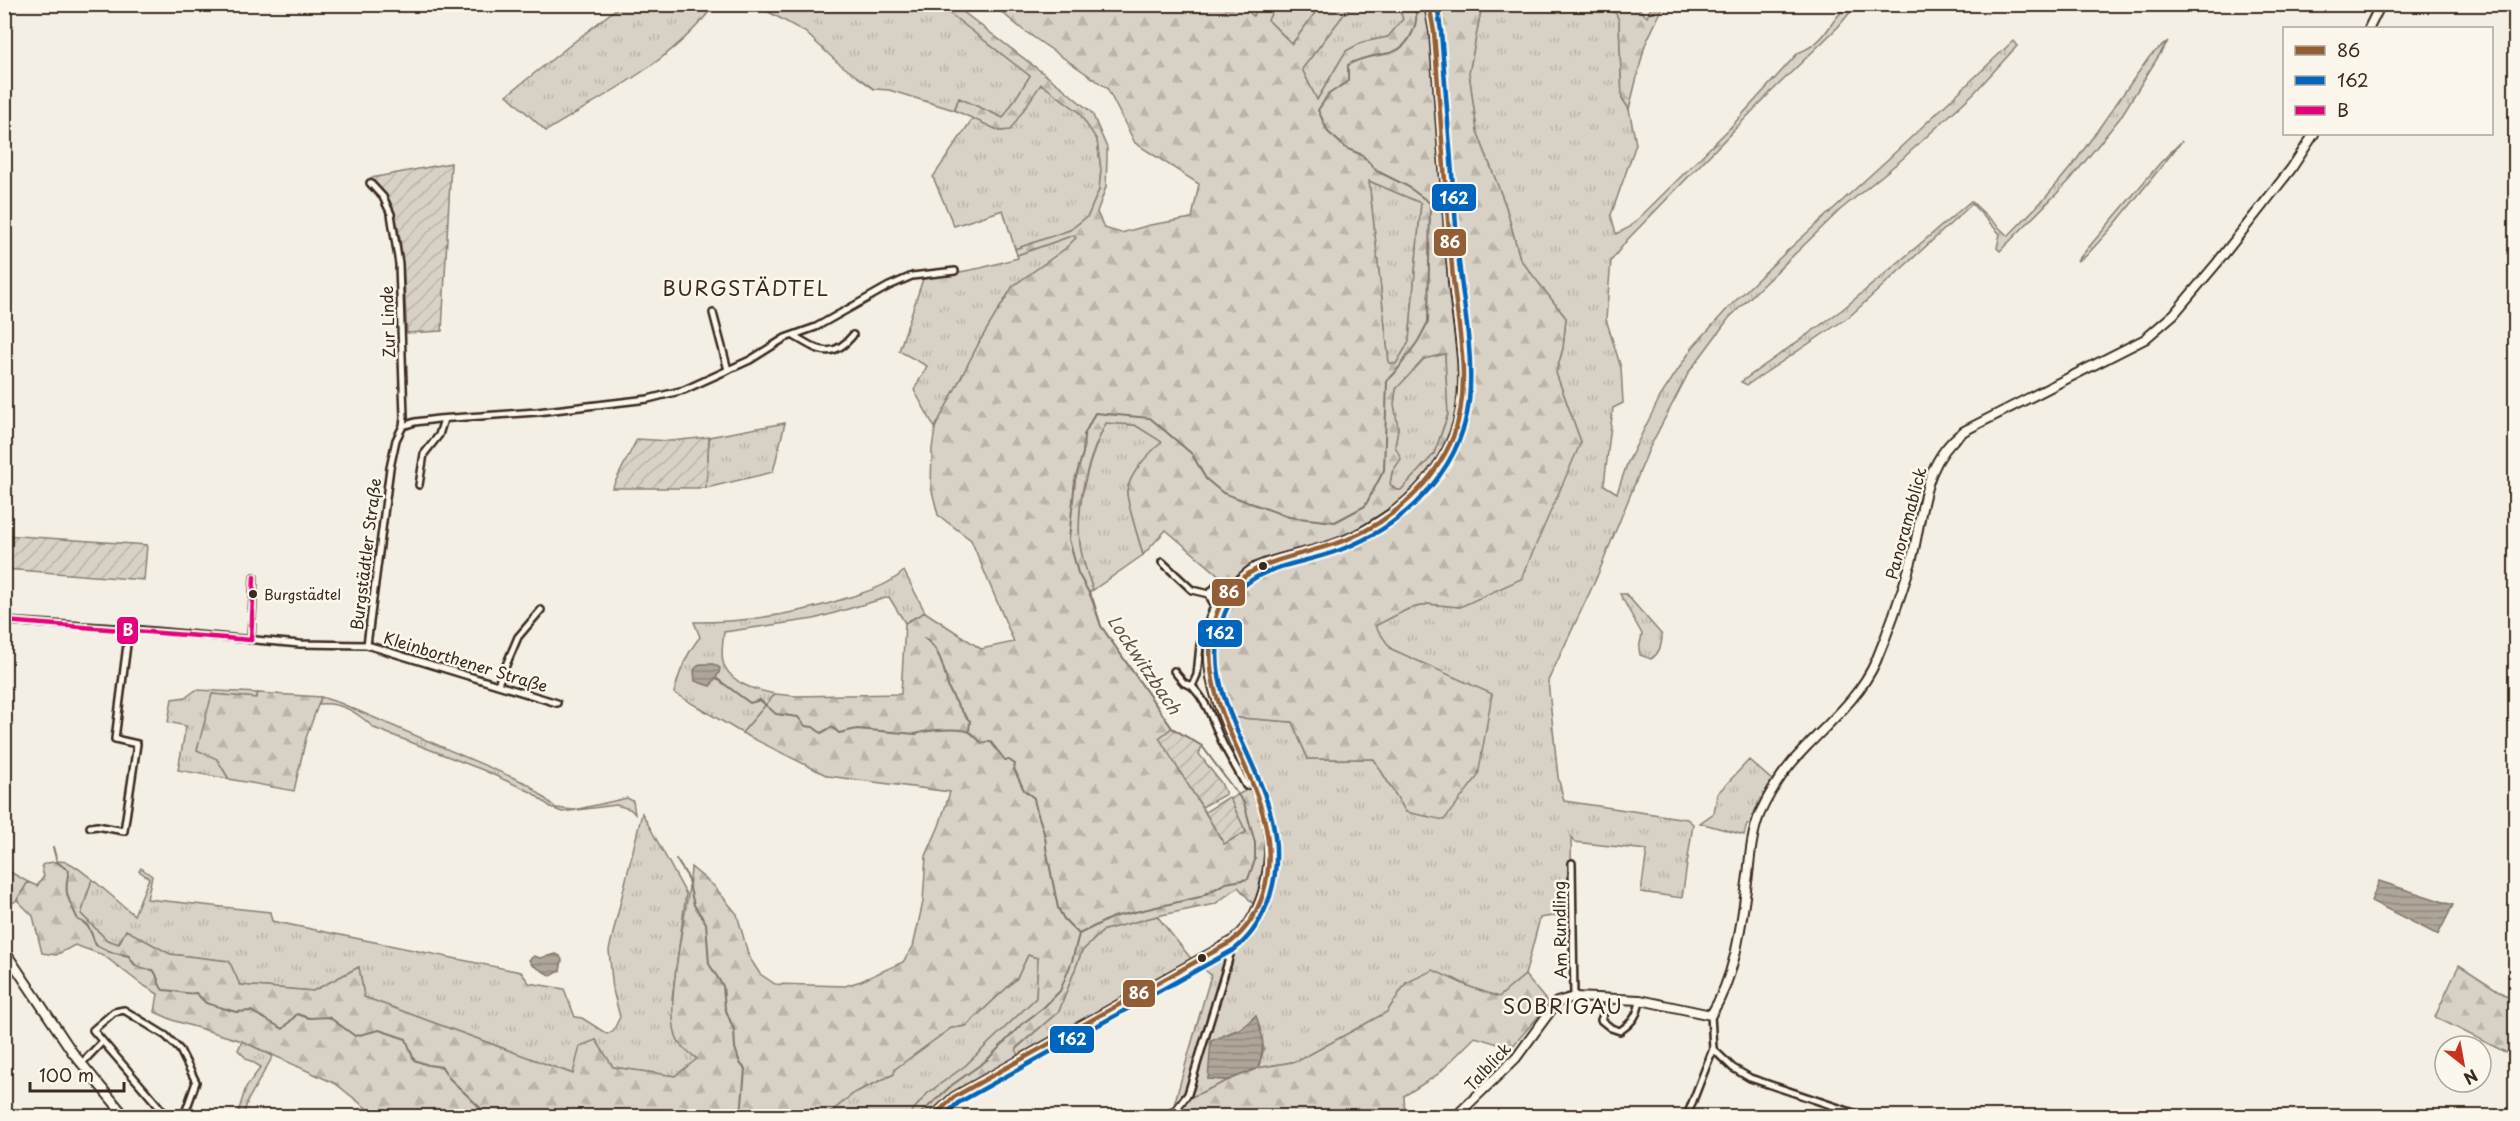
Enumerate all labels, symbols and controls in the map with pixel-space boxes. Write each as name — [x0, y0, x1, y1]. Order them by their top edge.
legend — [2283, 27, 2493, 135]
text: 86 — [2337, 36, 2360, 63]
text: 162 — [2337, 66, 2369, 93]
text: B — [2337, 96, 2349, 123]
line badge: 162 — [1431, 183, 1477, 212]
text: 162 — [1440, 185, 1469, 209]
line badge: 86 — [1433, 228, 1467, 257]
text: 86 — [1440, 229, 1460, 253]
district label: BURGSTÄDTEL — [662, 273, 830, 303]
street label: Zur Linde — [374, 285, 400, 359]
street label: Panoramablick — [1878, 464, 1932, 582]
street label: Burgstädtler Straße — [344, 477, 386, 631]
unlabelled marker — [1257, 560, 1269, 572]
line badge: 86 — [1211, 578, 1246, 607]
text: 86 — [1219, 579, 1239, 603]
place label: Burgstädtel — [264, 584, 341, 605]
marker: Burgstädtel — [247, 588, 259, 600]
water label: Lockwitzbach — [1102, 609, 1189, 720]
line badge: B — [116, 616, 139, 645]
text: B — [123, 617, 134, 641]
line badge: 162 — [1197, 619, 1243, 648]
text: 162 — [1206, 620, 1235, 644]
street label: Kleinborthener Straße — [381, 625, 551, 697]
street label: Am Rundling — [1546, 881, 1572, 979]
unlabelled marker — [1196, 952, 1208, 964]
line badge: 86 — [1122, 979, 1156, 1008]
text: 86 — [1129, 980, 1149, 1004]
district label: SOBRIGAU — [1503, 991, 1623, 1021]
line badge: 162 — [1049, 1025, 1095, 1054]
text: 162 — [1058, 1026, 1087, 1050]
north arrow — [2433, 1034, 2493, 1094]
street label: Talblick — [1458, 1036, 1516, 1096]
scale bar — [30, 1055, 124, 1093]
text: 100 m — [39, 1061, 94, 1088]
text: N — [2460, 1064, 2483, 1091]

